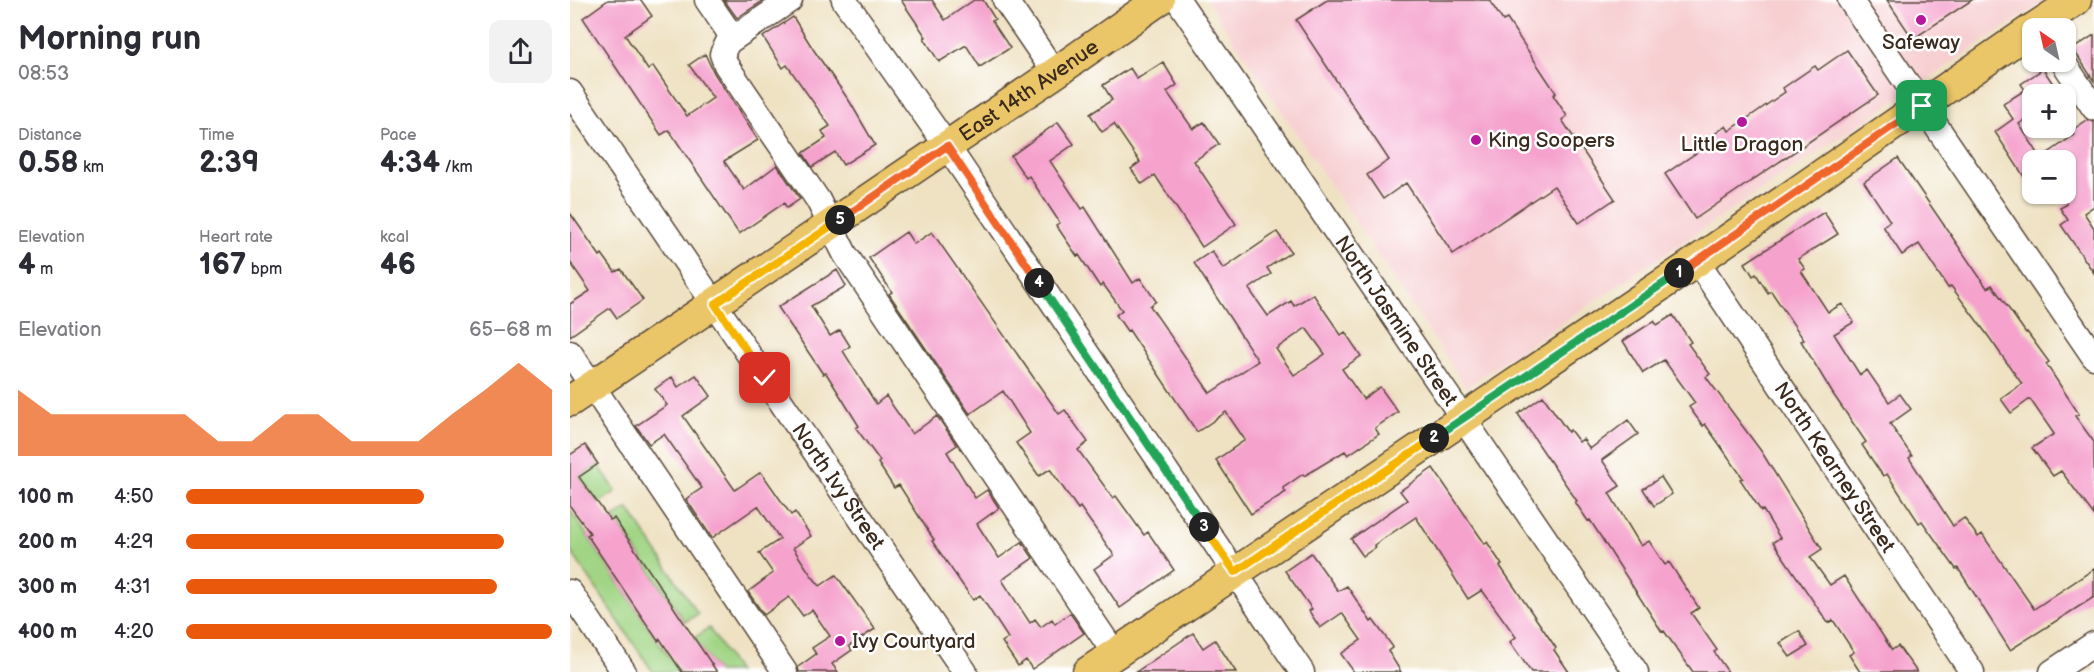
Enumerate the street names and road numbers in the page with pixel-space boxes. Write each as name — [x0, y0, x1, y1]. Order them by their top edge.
street label: East 14th Avenue — [954, 34, 1104, 147]
street label: North Jasmine Street — [1329, 231, 1463, 411]
street label: North Kearney Street — [1769, 377, 1901, 558]
street label: North Ivy Street — [786, 419, 890, 555]

